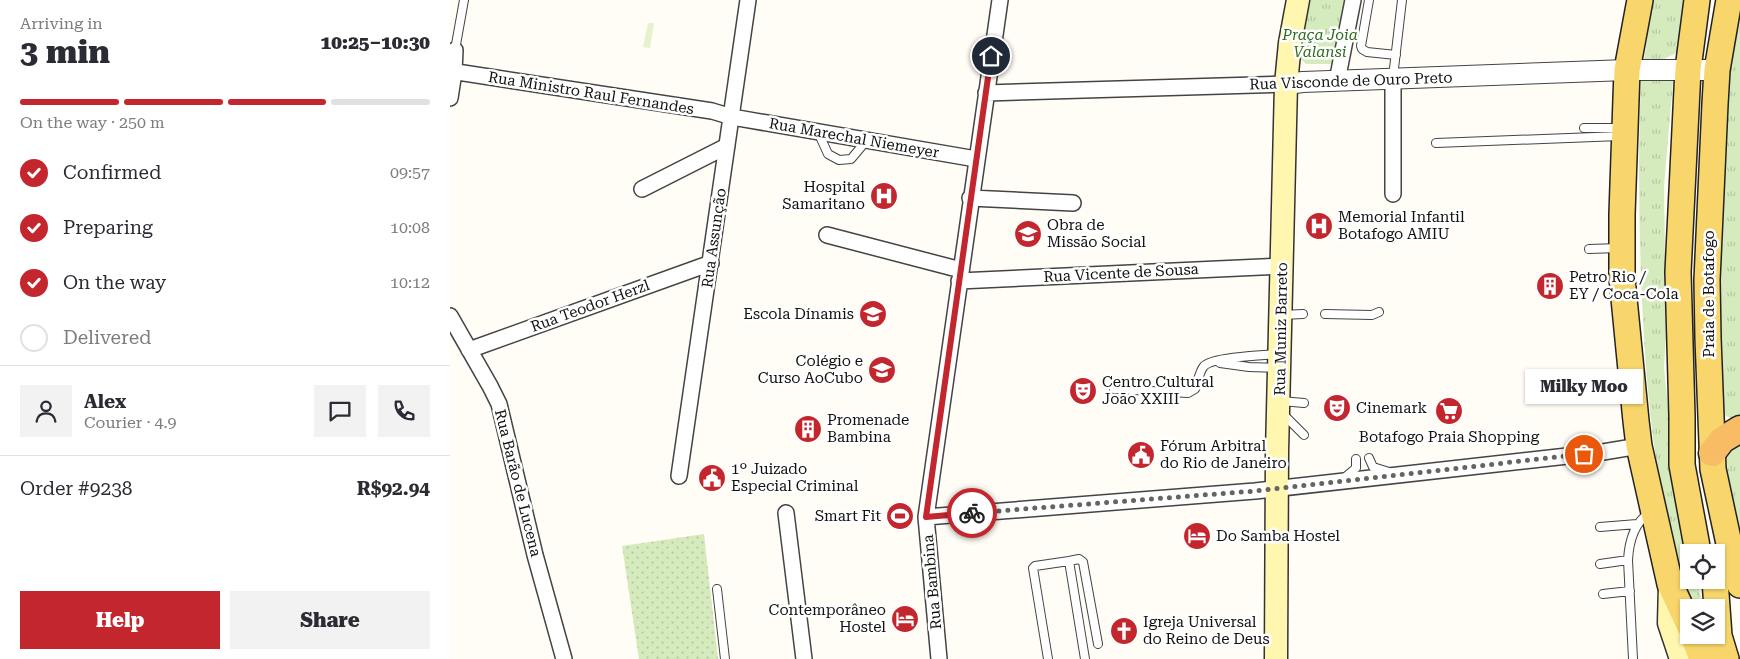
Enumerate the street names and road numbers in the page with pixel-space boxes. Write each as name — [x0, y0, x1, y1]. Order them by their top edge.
street label: Rua Ministro Raul Fernandes — [487, 68, 695, 118]
street label: Rua Visconde de Ouro Preto — [1249, 68, 1453, 94]
street label: Rua Marechal Niemeyer — [768, 114, 940, 162]
street label: Rua Assunção — [698, 187, 730, 289]
street label: Praia de Botafogo — [1700, 230, 1718, 358]
street label: Rua Vicente de Sousa — [1043, 260, 1199, 286]
street label: Rua Muniz Barreto — [1271, 262, 1291, 396]
street label: Rua Teodor Herzl — [528, 276, 652, 336]
street label: Rua Barão de Lucena — [491, 407, 545, 559]
street label: Rua Bambina — [919, 534, 945, 630]

